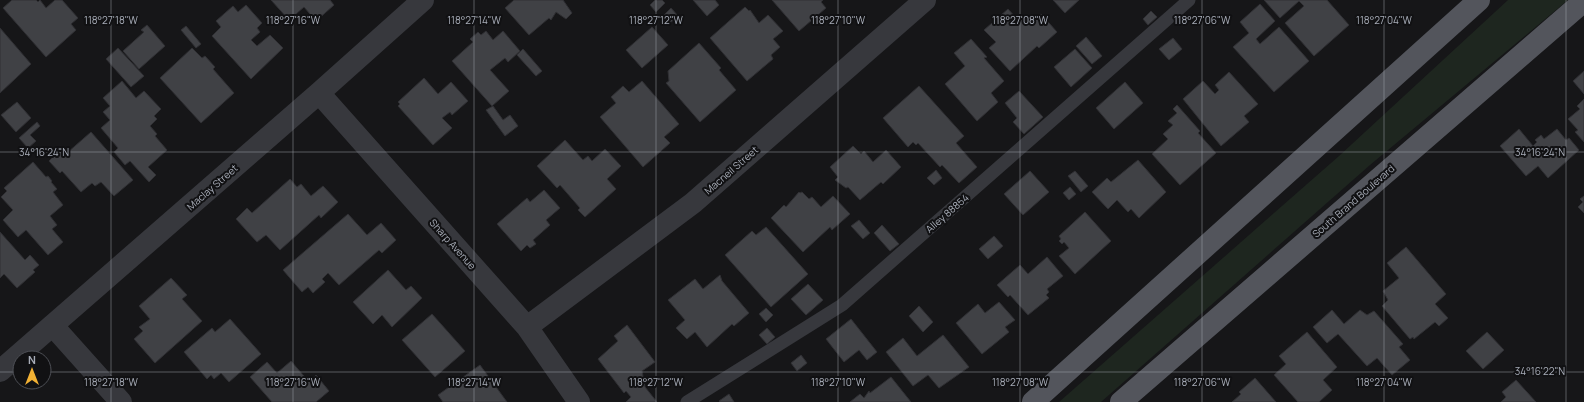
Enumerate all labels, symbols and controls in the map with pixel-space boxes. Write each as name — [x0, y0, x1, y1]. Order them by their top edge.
text: 118°27'18"W — [84, 13, 139, 27]
text: 118°27'16"W — [266, 13, 321, 27]
text: 118°27'14"W — [447, 13, 502, 27]
text: 118°27'12"W — [629, 13, 684, 27]
text: 118°27'10"W — [811, 13, 866, 27]
text: 118°27'08"W — [992, 13, 1049, 27]
text: 118°27'06"W — [1174, 13, 1231, 27]
text: 118°27'04"W — [1356, 13, 1413, 27]
street label: Macneil Street — [701, 143, 761, 197]
text: 34°16'24"N — [19, 145, 69, 159]
text: 34°16'24"N — [1515, 145, 1565, 159]
street label: Maclay Street — [183, 161, 241, 213]
street label: South Brand Boulevard — [1309, 161, 1397, 241]
street label: Alley 88854 — [922, 190, 972, 236]
street label: Sharp Avenue — [427, 216, 480, 272]
north arrow — [12, 350, 52, 390]
text: N — [28, 352, 36, 367]
text: 34°16'22"N — [1515, 364, 1565, 378]
text: 118°27'18"W — [84, 375, 139, 389]
text: 118°27'16"W — [266, 375, 321, 389]
text: 118°27'14"W — [447, 375, 502, 389]
text: 118°27'12"W — [629, 375, 684, 389]
text: 118°27'10"W — [811, 375, 866, 389]
text: 118°27'08"W — [992, 375, 1049, 389]
text: 118°27'06"W — [1174, 375, 1231, 389]
text: 118°27'04"W — [1356, 375, 1413, 389]

